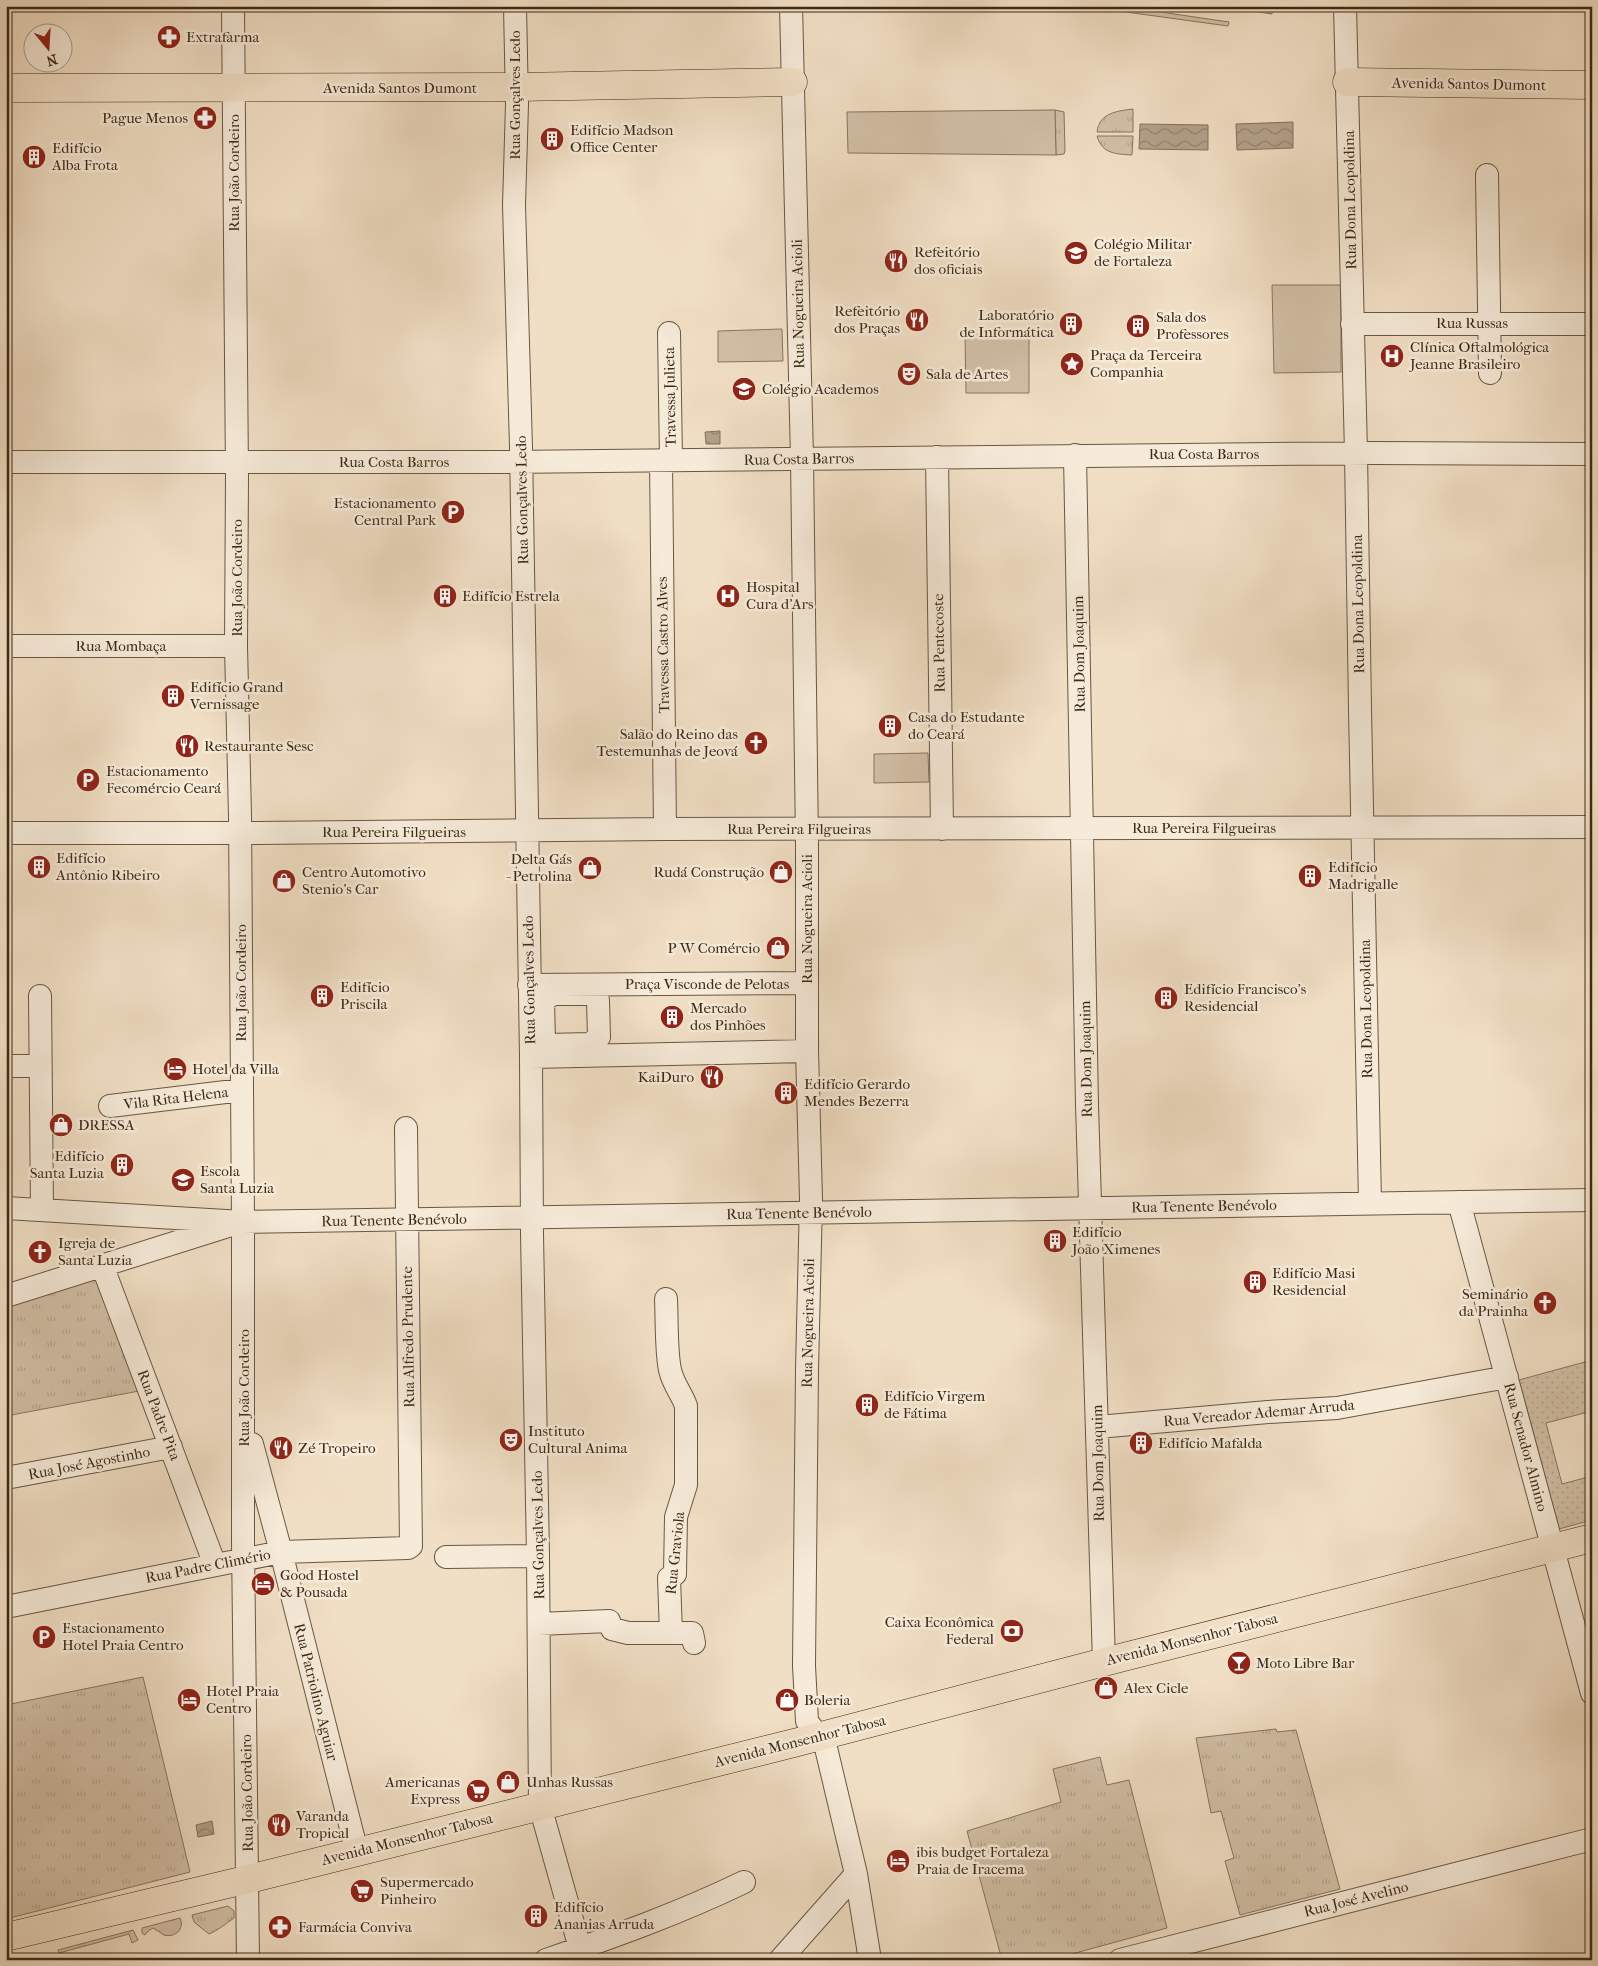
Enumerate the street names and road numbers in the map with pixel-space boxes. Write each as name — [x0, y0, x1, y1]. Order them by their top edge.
street label: Rua Gonçalves Ledo — [506, 30, 524, 160]
street label: Avenida Santos Dumont — [1391, 74, 1547, 94]
street label: Avenida Santos Dumont — [322, 79, 478, 97]
street label: Rua João Cordeiro — [225, 114, 243, 232]
street label: Rua Dona Leopoldina — [1340, 129, 1360, 270]
street label: Rua Nogueira Acioli — [788, 238, 808, 369]
street label: Rua Russas — [1436, 314, 1508, 332]
street label: Travessa Julieta — [660, 346, 680, 447]
street label: Rua Gonçalves Ledo — [512, 435, 532, 565]
street label: Rua Costa Barros — [1149, 445, 1260, 463]
street label: Rua Costa Barros — [744, 449, 855, 469]
street label: Rua Costa Barros — [339, 453, 450, 471]
street label: Rua João Cordeiro — [228, 519, 246, 637]
street label: Rua Dona Leopoldina — [1348, 533, 1368, 674]
street label: Travessa Castro Alves — [653, 576, 673, 714]
street label: Rua Pentecoste — [929, 593, 949, 693]
street label: Rua Dom Joaquim — [1069, 595, 1089, 713]
street label: Rua Mombaça — [75, 637, 168, 655]
street label: Rua Pereira Filgueiras — [1132, 819, 1276, 837]
street label: Rua Pereira Filgueiras — [727, 820, 871, 838]
street label: Rua Pereira Filgueiras — [322, 823, 466, 841]
street label: Rua Nogueira Acioli — [798, 854, 816, 984]
street label: Rua Gonçalves Ledo — [519, 915, 539, 1045]
street label: Rua João Cordeiro — [232, 924, 250, 1042]
street label: Rua Dona Leopoldina — [1356, 938, 1376, 1079]
street label: Praça Visconde de Pelotas — [625, 975, 790, 993]
street label: Rua Dom Joaquim — [1076, 1000, 1096, 1118]
street label: Vila Rita Helena — [122, 1083, 230, 1113]
street label: Rua Tenente Benévolo — [1131, 1196, 1277, 1216]
street label: Rua Tenente Benévolo — [726, 1203, 872, 1223]
street label: Rua Tenente Benévolo — [321, 1210, 467, 1230]
street label: Rua Nogueira Acioli — [798, 1257, 818, 1388]
street label: Rua Alfredo Prudente — [398, 1265, 418, 1408]
street label: Rua João Cordeiro — [235, 1329, 253, 1447]
street label: Rua Padre Pita — [133, 1367, 185, 1464]
street label: Rua Senador Almino — [1500, 1381, 1552, 1514]
street label: Rua Vereador Ademar Arruda — [1163, 1396, 1356, 1430]
street label: Rua Dom Joaquim — [1088, 1404, 1108, 1522]
street label: Rua José Agostinho — [27, 1442, 152, 1484]
street label: Rua Gonçalves Ledo — [528, 1470, 548, 1600]
street label: Rua Graviola — [662, 1510, 688, 1595]
street label: Rua Padre Climério — [144, 1545, 272, 1587]
street label: Avenida Monsenhor Tabosa — [1103, 1609, 1281, 1669]
street label: Rua Patriolino Aguiar — [290, 1621, 342, 1763]
street label: Avenida Monsenhor Tabosa — [711, 1711, 889, 1771]
street label: Rua João Cordeiro — [237, 1734, 257, 1852]
street label: Avenida Monsenhor Tabosa — [318, 1809, 496, 1869]
street label: Rua José Avelino — [1302, 1877, 1411, 1921]

